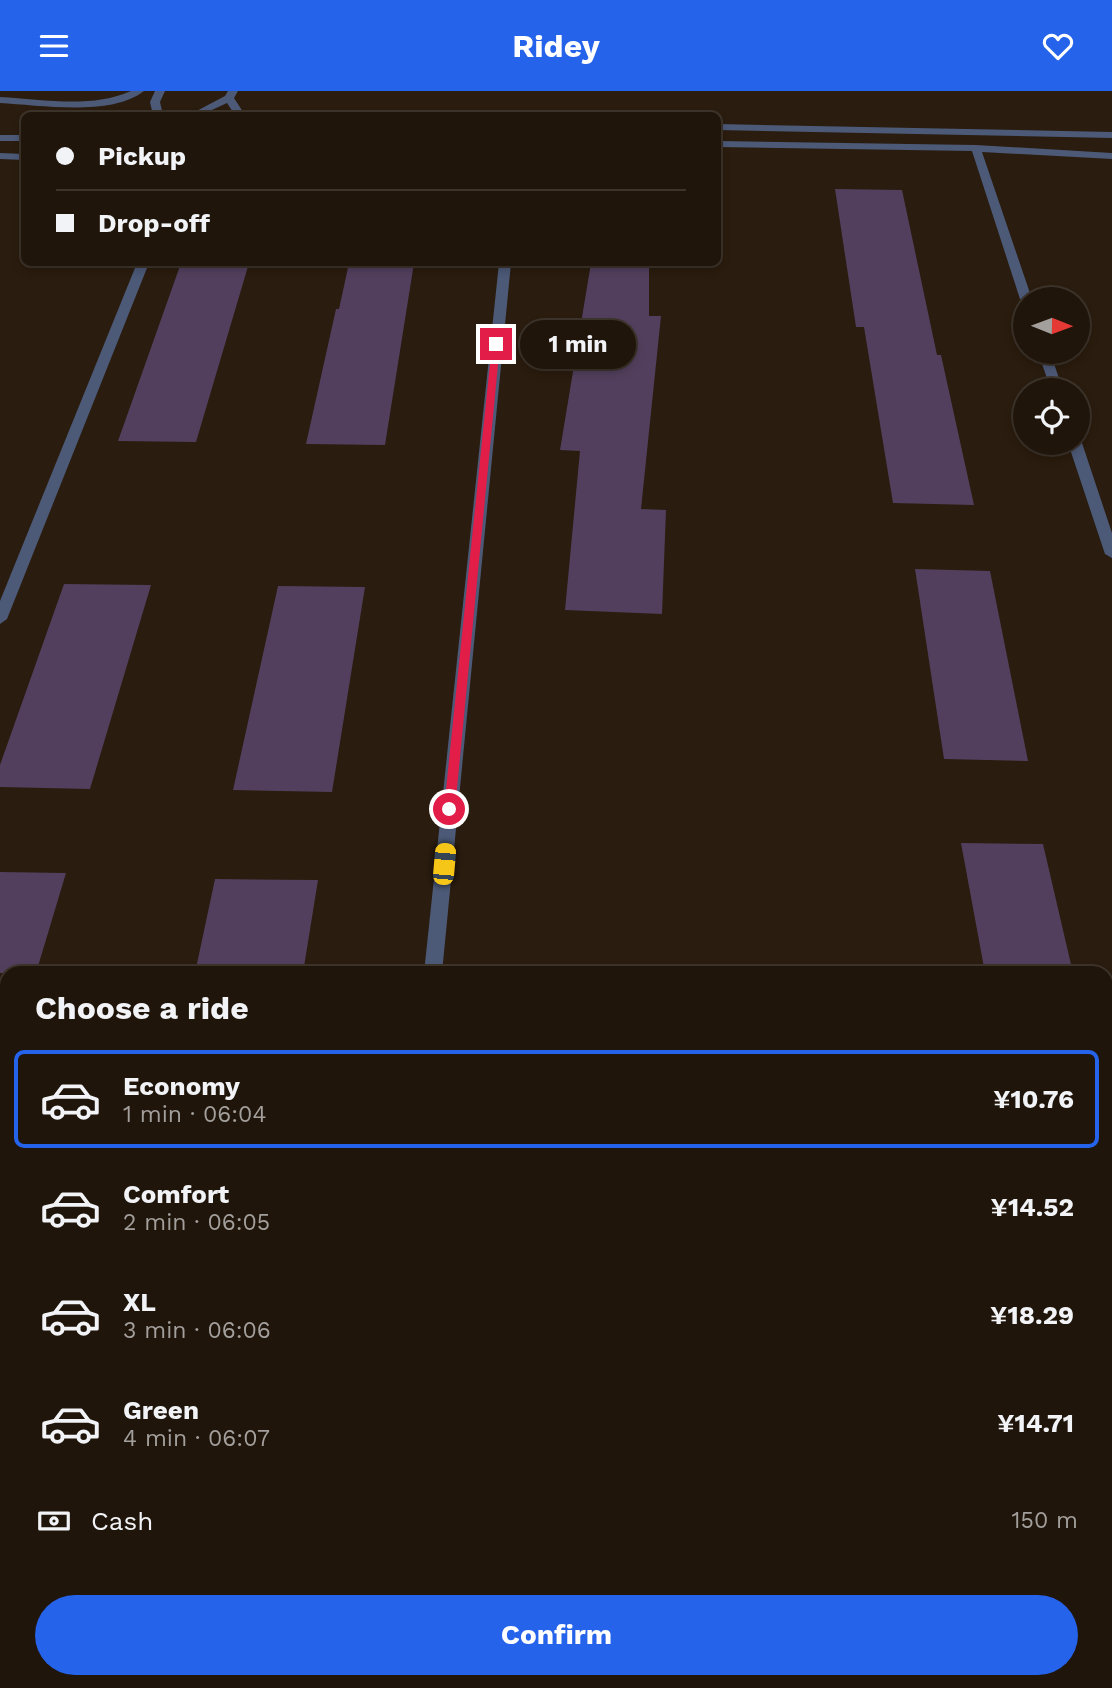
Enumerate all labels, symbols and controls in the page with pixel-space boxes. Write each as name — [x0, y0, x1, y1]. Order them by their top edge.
icon: menu — [35, 27, 73, 65]
text: Ridey — [512, 27, 600, 65]
icon: heart — [1039, 27, 1077, 65]
text: Pickup — [98, 141, 186, 171]
text: Drop-off — [98, 208, 210, 238]
north arrow — [1013, 287, 1090, 364]
map controls — [1013, 287, 1090, 455]
callout: 1 min — [520, 320, 636, 369]
route end — [480, 328, 512, 360]
text: 1 min — [548, 331, 608, 358]
button: locate — [1013, 378, 1090, 455]
route start — [433, 793, 465, 825]
car — [432, 842, 457, 886]
text: Choose a ride — [35, 989, 249, 1027]
icon: car — [39, 1068, 102, 1131]
text: Economy — [123, 1071, 240, 1101]
text: ¥10.76 — [993, 1084, 1074, 1114]
text: 1 min · 06:04 — [123, 1101, 266, 1128]
icon: car — [39, 1176, 102, 1239]
text: Comfort — [123, 1179, 229, 1209]
text: ¥14.52 — [991, 1192, 1074, 1222]
text: 2 min · 06:05 — [123, 1209, 270, 1236]
icon: car — [39, 1284, 102, 1347]
text: XL — [123, 1287, 156, 1317]
text: ¥18.29 — [990, 1300, 1074, 1330]
text: 3 min · 06:06 — [123, 1317, 271, 1344]
icon: car — [39, 1392, 102, 1455]
text: Green — [123, 1395, 199, 1425]
text: ¥14.71 — [997, 1408, 1074, 1438]
text: 4 min · 06:07 — [123, 1425, 270, 1452]
icon: cash — [35, 1502, 73, 1540]
text: Cash — [91, 1506, 153, 1536]
text: 150 m — [1012, 1507, 1078, 1534]
button: Confirm — [35, 1595, 1078, 1675]

